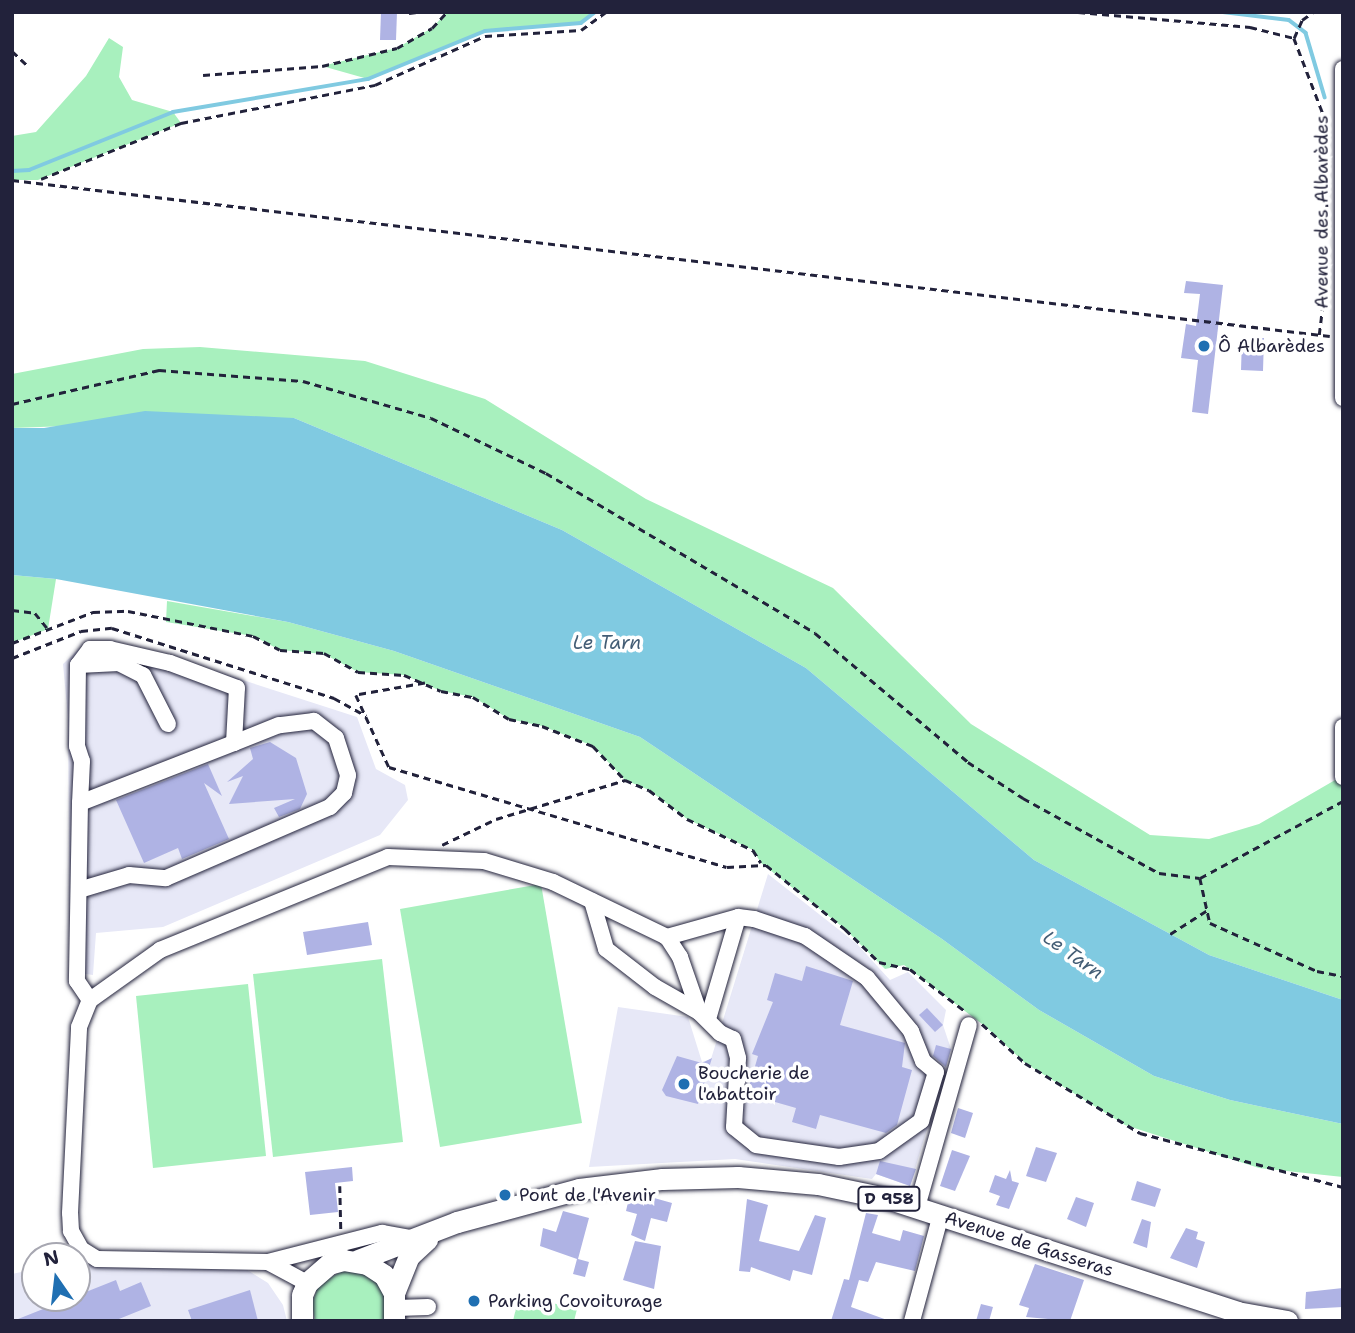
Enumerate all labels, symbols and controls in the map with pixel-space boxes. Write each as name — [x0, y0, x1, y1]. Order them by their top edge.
street label: Avenue des Albarèdes — [1311, 115, 1333, 309]
place label: Ô Albarèdes — [1218, 335, 1325, 357]
marker: Ô Albarèdes — [1196, 338, 1212, 354]
water label: Le Tarn — [573, 632, 641, 654]
water label: Le Tarn — [1038, 926, 1108, 984]
place label: Boucherie de l'abattoir — [698, 1063, 810, 1106]
marker: Boucherie de l'abattoir — [676, 1076, 692, 1092]
place label: Pont de l'Avenir — [519, 1184, 656, 1206]
road number: D 958 — [856, 1186, 922, 1212]
marker: Pont de l'Avenir — [497, 1187, 513, 1203]
street label: Avenue de Gasseras — [942, 1206, 1116, 1282]
north arrow — [21, 1242, 91, 1312]
text: N — [41, 1244, 62, 1272]
place label: Parking Covoiturage — [488, 1290, 663, 1312]
marker: Parking Covoiturage — [466, 1293, 482, 1309]

